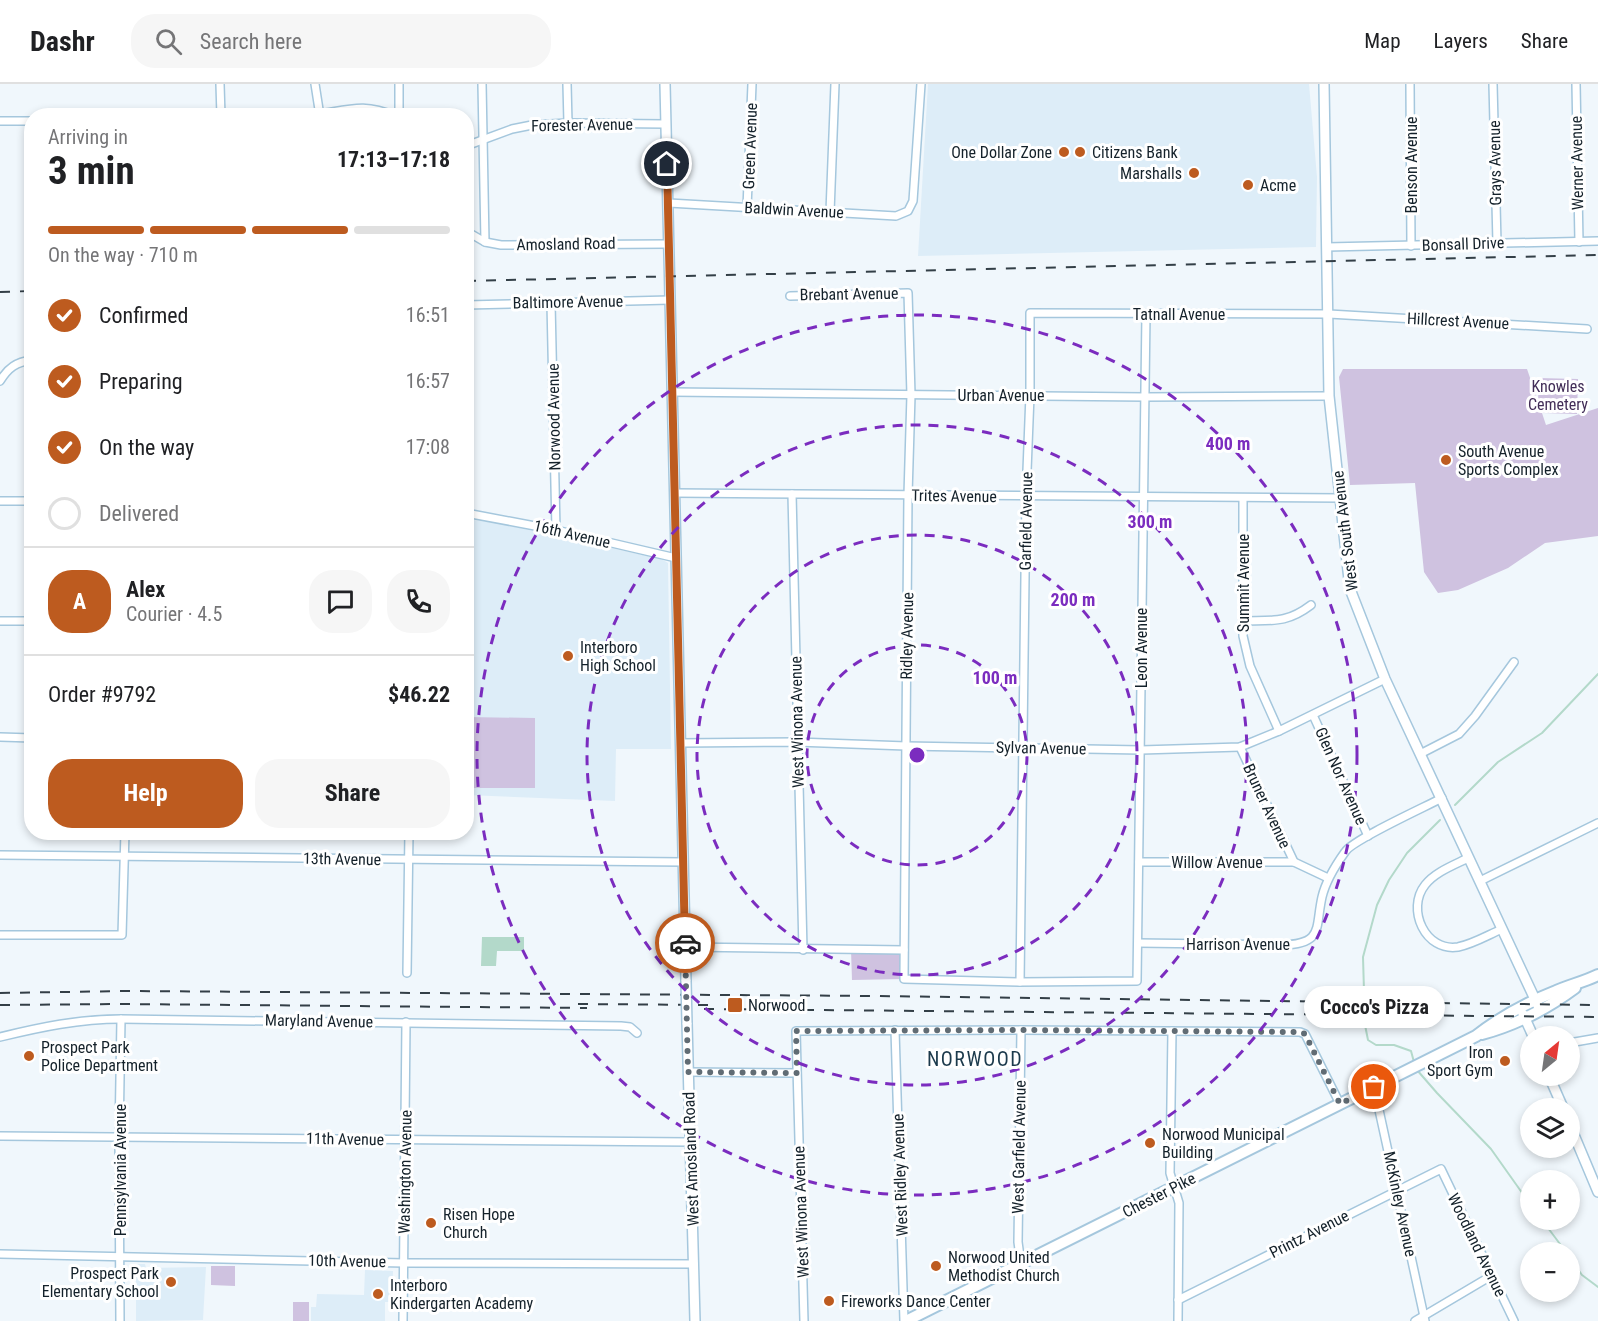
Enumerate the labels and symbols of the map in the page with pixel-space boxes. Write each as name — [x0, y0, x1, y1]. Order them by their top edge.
street label: Green Avenue — [739, 102, 761, 190]
street label: Forester Avenue — [531, 115, 633, 135]
street label: Werner Avenue — [1567, 116, 1587, 210]
street label: Benson Avenue — [1402, 117, 1421, 213]
street label: Grays Avenue — [1485, 120, 1505, 206]
pin — [641, 138, 692, 189]
place label: One Dollar Zone — [951, 143, 1052, 162]
place label: Citizens Bank — [1092, 143, 1178, 162]
marker: One Dollar Zone — [1057, 145, 1071, 159]
marker: Citizens Bank — [1073, 145, 1087, 159]
place label: Marshalls — [1120, 164, 1182, 183]
marker: Marshalls — [1187, 166, 1201, 180]
place label: Acme — [1260, 176, 1296, 195]
marker: Acme — [1241, 178, 1255, 192]
street label: Baldwin Avenue — [744, 198, 844, 222]
street label: Bonsall Drive — [1421, 233, 1505, 255]
street label: Amosland Road — [516, 234, 616, 254]
street label: Brebant Avenue — [799, 284, 899, 304]
street label: Baltimore Avenue — [513, 292, 623, 312]
street label: Tatnall Avenue — [1133, 305, 1225, 324]
street label: Hillcrest Avenue — [1406, 309, 1510, 333]
street label: Norwood Avenue — [544, 363, 564, 471]
park label: Knowles Cemetery — [1528, 377, 1588, 414]
street label: Urban Avenue — [958, 386, 1044, 405]
text: 400 m — [1206, 433, 1250, 454]
place label: South Avenue Sports Complex — [1458, 442, 1558, 479]
marker: South Avenue Sports Complex — [1439, 453, 1453, 467]
street label: West South Avenue — [1328, 470, 1362, 592]
street label: Garfield Avenue — [1016, 471, 1036, 571]
street label: Trites Avenue — [911, 486, 997, 506]
text: 300 m — [1128, 511, 1172, 532]
street label: 16th Avenue — [532, 516, 612, 552]
street label: Summit Avenue — [1234, 534, 1253, 632]
text: 200 m — [1051, 589, 1095, 610]
street label: Ridley Avenue — [897, 592, 917, 680]
street label: Leon Avenue — [1132, 608, 1151, 688]
place label: Interboro High School — [580, 638, 656, 675]
marker: Interboro High School — [561, 649, 575, 663]
street label: West Winona Avenue — [786, 656, 808, 788]
text: 100 m — [973, 667, 1017, 688]
street label: Glen Nor Avenue — [1311, 724, 1371, 828]
street label: Sylvan Avenue — [996, 738, 1086, 758]
centre of rings — [907, 745, 927, 765]
street label: Bruner Avenue — [1239, 761, 1295, 851]
street label: 13th Avenue — [303, 849, 381, 869]
street label: Willow Avenue — [1171, 853, 1263, 872]
courier — [655, 913, 715, 973]
street label: Harrison Avenue — [1186, 935, 1290, 954]
callout: Cocco's Pizza — [1304, 985, 1444, 1027]
marker: Norwood — [726, 996, 744, 1014]
place label: Norwood — [748, 996, 805, 1015]
street label: Maryland Avenue — [265, 1011, 373, 1031]
north arrow — [1520, 1026, 1580, 1086]
place label: Prospect Park Police Department — [41, 1038, 158, 1075]
place label: Iron Sport Gym — [1427, 1043, 1493, 1080]
district label: NORWOOD — [927, 1047, 1023, 1071]
marker: Prospect Park Police Department — [22, 1049, 36, 1063]
marker: Iron Sport Gym — [1498, 1054, 1512, 1068]
pin — [1348, 1061, 1399, 1112]
street label: West Garfield Avenue — [1008, 1080, 1030, 1214]
street label: West Amosland Road — [679, 1091, 703, 1227]
street label: Pennsylvania Avenue — [111, 1104, 130, 1236]
street label: Washington Avenue — [394, 1110, 416, 1234]
street label: West Ridley Avenue — [888, 1113, 912, 1237]
place label: Norwood Municipal Building — [1162, 1125, 1285, 1162]
street label: 11th Avenue — [306, 1129, 384, 1149]
marker: Norwood Municipal Building — [1143, 1136, 1157, 1150]
street label: West Winona Avenue — [789, 1146, 813, 1278]
street label: McKinley Avenue — [1380, 1150, 1420, 1258]
street label: Chester Pike — [1119, 1168, 1199, 1222]
street label: Woodland Avenue — [1444, 1190, 1510, 1300]
place label: Risen Hope Church — [443, 1205, 515, 1242]
street label: Printz Avenue — [1266, 1206, 1352, 1262]
marker: Risen Hope Church — [424, 1216, 438, 1230]
place label: Norwood United Methodist Church — [948, 1248, 1060, 1285]
street label: 10th Avenue — [308, 1251, 386, 1271]
marker: Norwood United Methodist Church — [929, 1259, 943, 1273]
place label: Prospect Park Elementary School — [42, 1264, 160, 1301]
marker: Prospect Park Elementary School — [164, 1275, 178, 1289]
place label: Interboro Kindergarten Academy — [390, 1276, 534, 1313]
marker: Interboro Kindergarten Academy — [371, 1287, 385, 1301]
place label: Fireworks Dance Center — [841, 1292, 991, 1311]
marker: Fireworks Dance Center — [822, 1294, 836, 1308]

